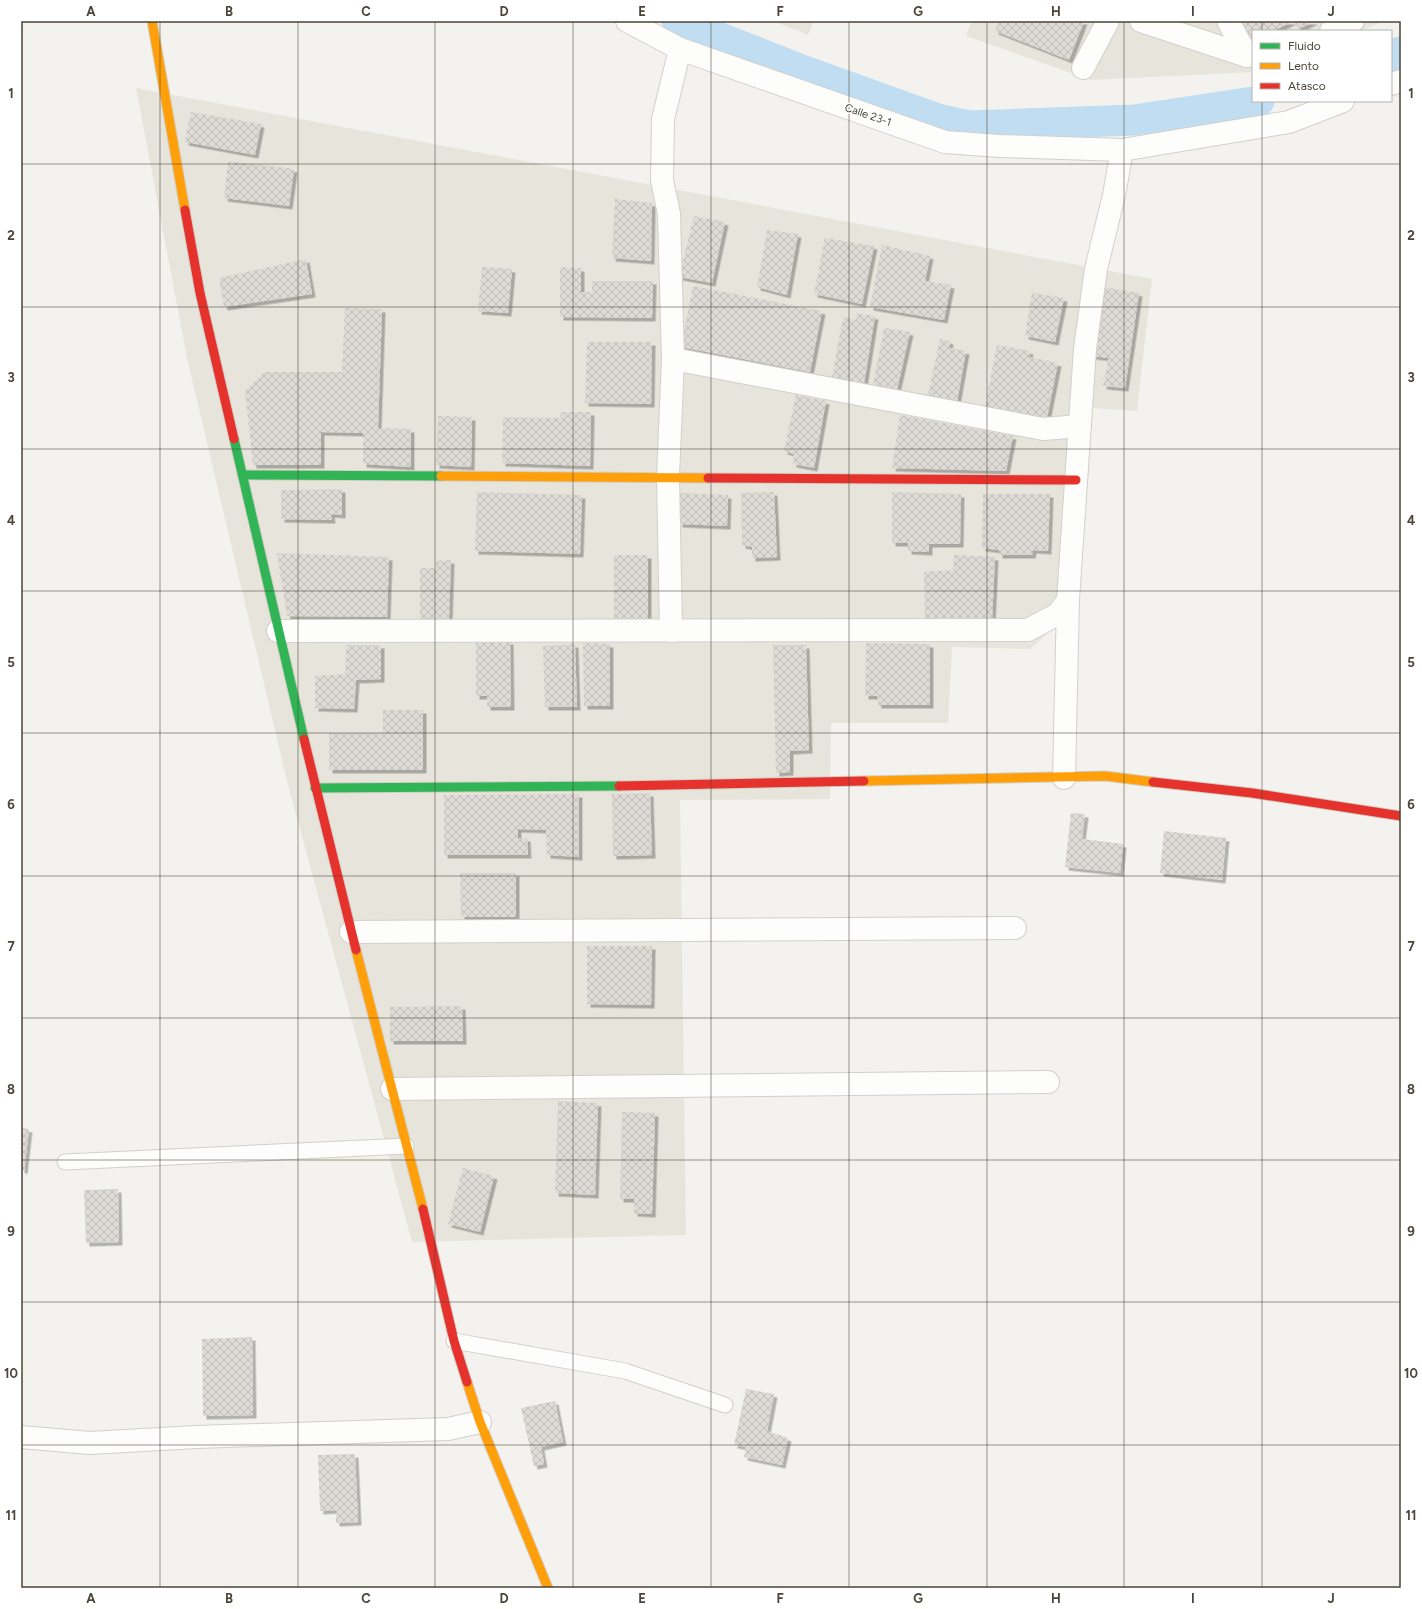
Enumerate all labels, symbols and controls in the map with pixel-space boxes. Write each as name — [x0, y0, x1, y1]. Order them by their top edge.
text: A — [86, 4, 96, 19]
text: B — [225, 4, 233, 19]
text: C — [361, 4, 371, 19]
text: D — [499, 4, 509, 19]
text: E — [638, 4, 646, 19]
text: F — [776, 4, 784, 19]
text: G — [913, 4, 923, 19]
text: H — [1051, 4, 1061, 19]
text: I — [1191, 4, 1195, 19]
text: J — [1327, 4, 1335, 19]
legend — [1252, 30, 1392, 102]
text: Fluido — [1288, 39, 1321, 53]
text: Lento — [1288, 59, 1319, 73]
text: Atasco — [1288, 79, 1326, 93]
text: 1 — [8, 86, 14, 101]
text: 1 — [1408, 86, 1414, 101]
street label: Calle 23-1 — [843, 101, 893, 129]
text: 2 — [7, 228, 15, 243]
text: 2 — [1407, 228, 1415, 243]
text: 3 — [7, 370, 15, 385]
text: 3 — [1407, 370, 1415, 385]
text: 4 — [7, 513, 15, 528]
text: 4 — [1407, 513, 1415, 528]
text: 5 — [7, 655, 15, 670]
text: 5 — [1407, 655, 1415, 670]
text: 6 — [7, 797, 15, 812]
text: 6 — [1407, 797, 1415, 812]
text: 7 — [7, 939, 15, 954]
text: 7 — [1407, 939, 1415, 954]
text: 8 — [7, 1082, 15, 1097]
text: 8 — [1407, 1082, 1415, 1097]
text: 9 — [7, 1224, 15, 1239]
text: 9 — [1407, 1224, 1415, 1239]
text: 10 — [4, 1366, 18, 1381]
text: 10 — [1404, 1366, 1418, 1381]
text: 11 — [6, 1508, 16, 1523]
text: 11 — [1406, 1508, 1416, 1523]
text: A — [86, 1591, 96, 1606]
text: B — [225, 1591, 233, 1606]
text: C — [361, 1591, 371, 1606]
text: D — [499, 1591, 509, 1606]
text: E — [638, 1591, 646, 1606]
text: F — [776, 1591, 784, 1606]
text: G — [913, 1591, 923, 1606]
text: H — [1051, 1591, 1061, 1606]
text: I — [1191, 1591, 1195, 1606]
text: J — [1327, 1591, 1335, 1606]

